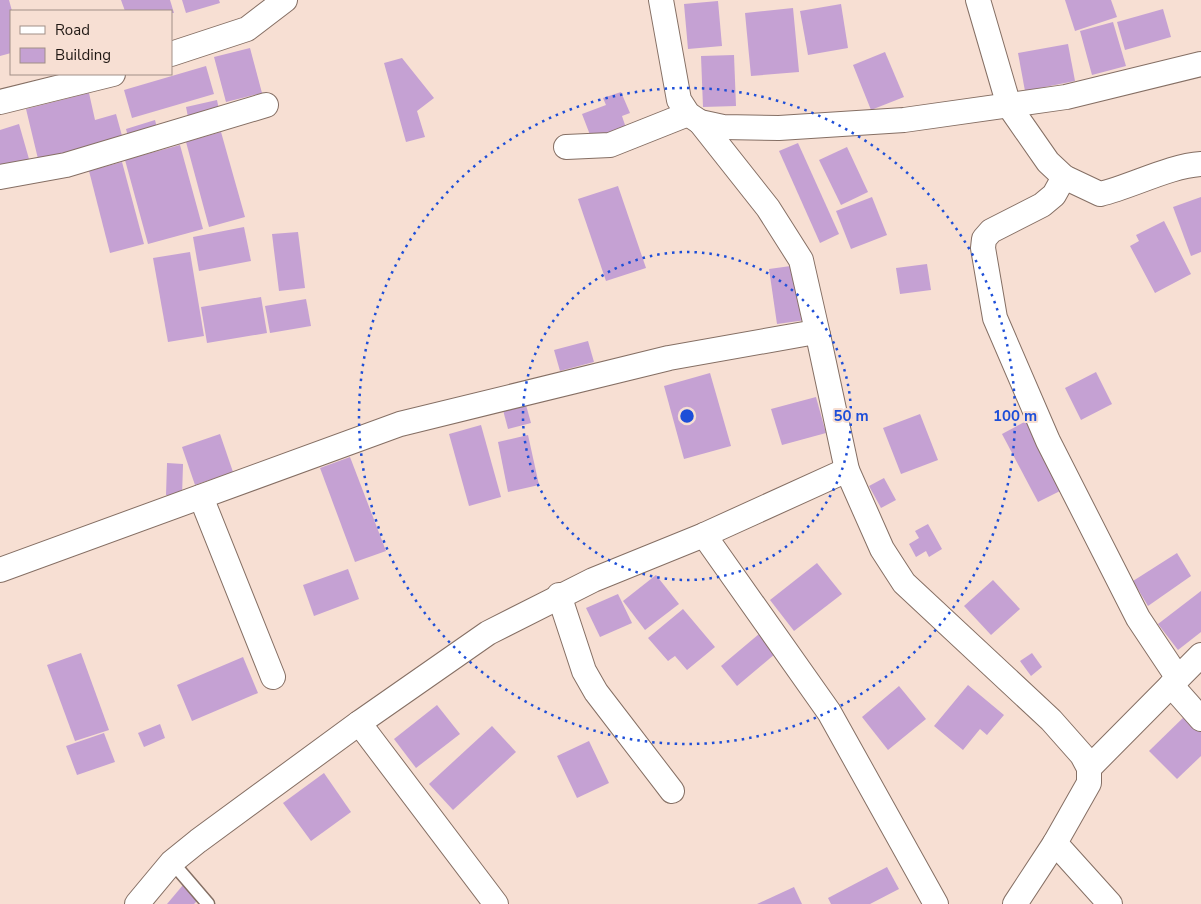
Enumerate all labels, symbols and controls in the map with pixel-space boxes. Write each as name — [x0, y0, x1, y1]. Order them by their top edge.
legend — [10, 10, 172, 75]
text: Road — [55, 20, 90, 40]
text: Building — [55, 45, 111, 65]
text: 50 m — [833, 406, 869, 426]
text: 100 m — [993, 406, 1037, 426]
centre of rings — [678, 407, 696, 425]

